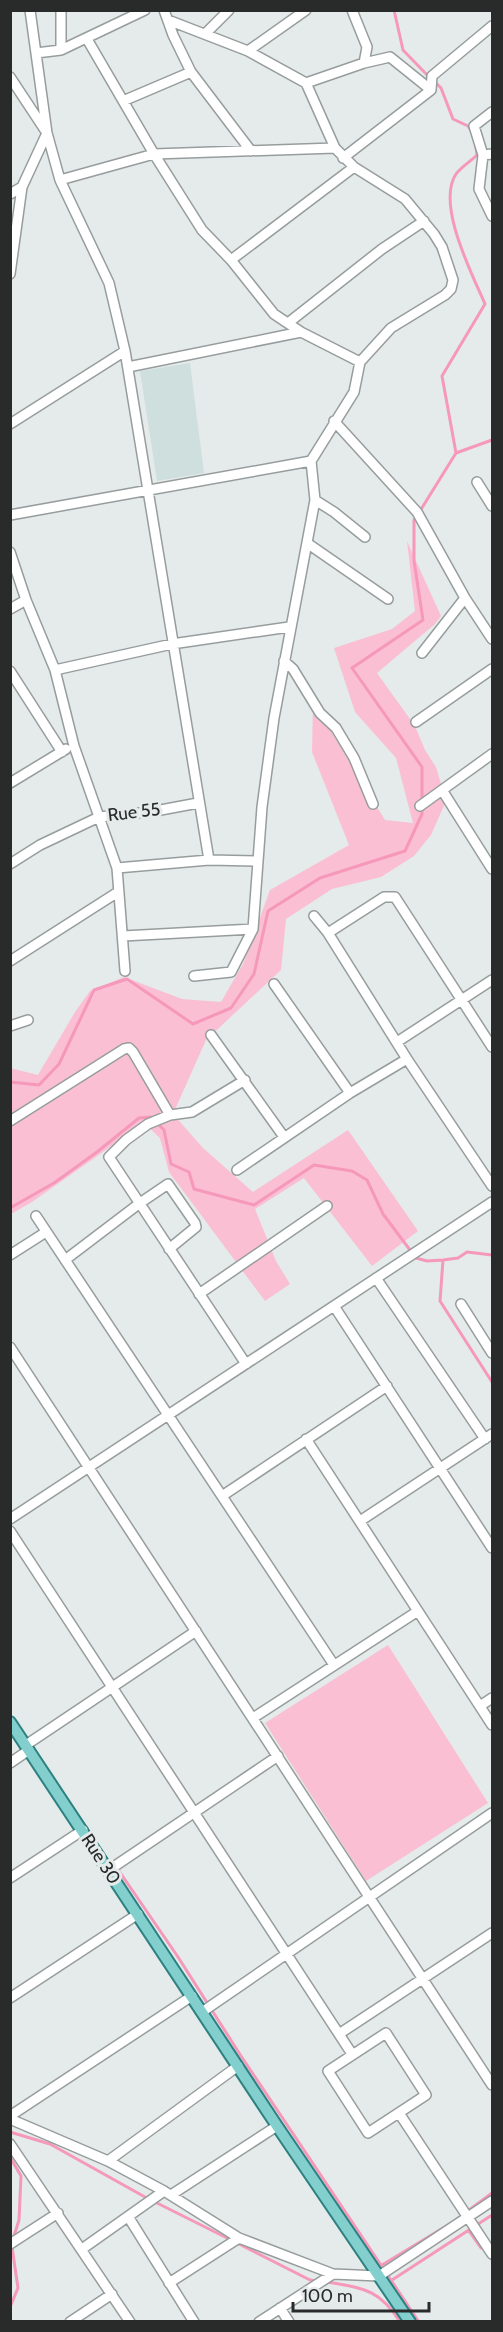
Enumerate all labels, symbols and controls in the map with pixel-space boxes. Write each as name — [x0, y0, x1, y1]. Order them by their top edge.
street label: Rue 55 — [106, 798, 162, 826]
street label: Rue 30 — [77, 1830, 125, 1888]
scale bar — [293, 2275, 430, 2313]
text: 100 m — [302, 2285, 353, 2307]

